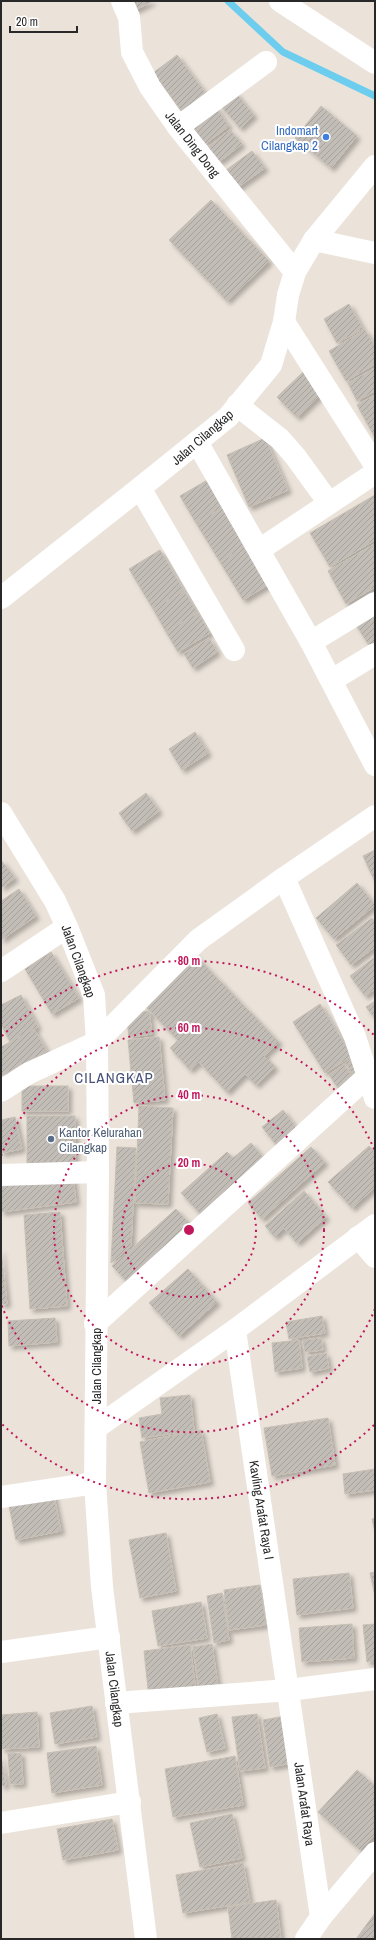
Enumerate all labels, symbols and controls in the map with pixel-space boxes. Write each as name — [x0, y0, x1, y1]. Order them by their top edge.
scale bar — [10, 8, 77, 34]
text: 20 m — [16, 14, 38, 30]
street label: Jalan Ding Dong — [161, 108, 224, 181]
place label: Indomart Cilangkap 2 — [261, 122, 318, 154]
marker: Indomart Cilangkap 2 — [321, 132, 331, 142]
street label: Jalan Cilangkap — [168, 406, 237, 469]
street label: Jalan Cilangkap — [57, 922, 100, 1000]
text: 80 m — [178, 953, 200, 969]
text: 60 m — [178, 1020, 200, 1036]
district label: CILANGKAP — [74, 1067, 154, 1088]
text: 40 m — [178, 1087, 200, 1103]
place label: Kantor Kelurahan Cilangkap — [59, 1124, 142, 1156]
marker: Kantor Kelurahan Cilangkap — [46, 1134, 56, 1144]
text: 20 m — [178, 1155, 200, 1171]
centre of rings — [182, 1223, 196, 1237]
street label: Jalan Cilangkap — [88, 1328, 105, 1404]
street label: Kavling Arafat Raya I — [245, 1459, 278, 1561]
street label: Jalan Cilangkap — [101, 1650, 128, 1728]
street label: Jalan Arafat Raya — [290, 1761, 319, 1847]

